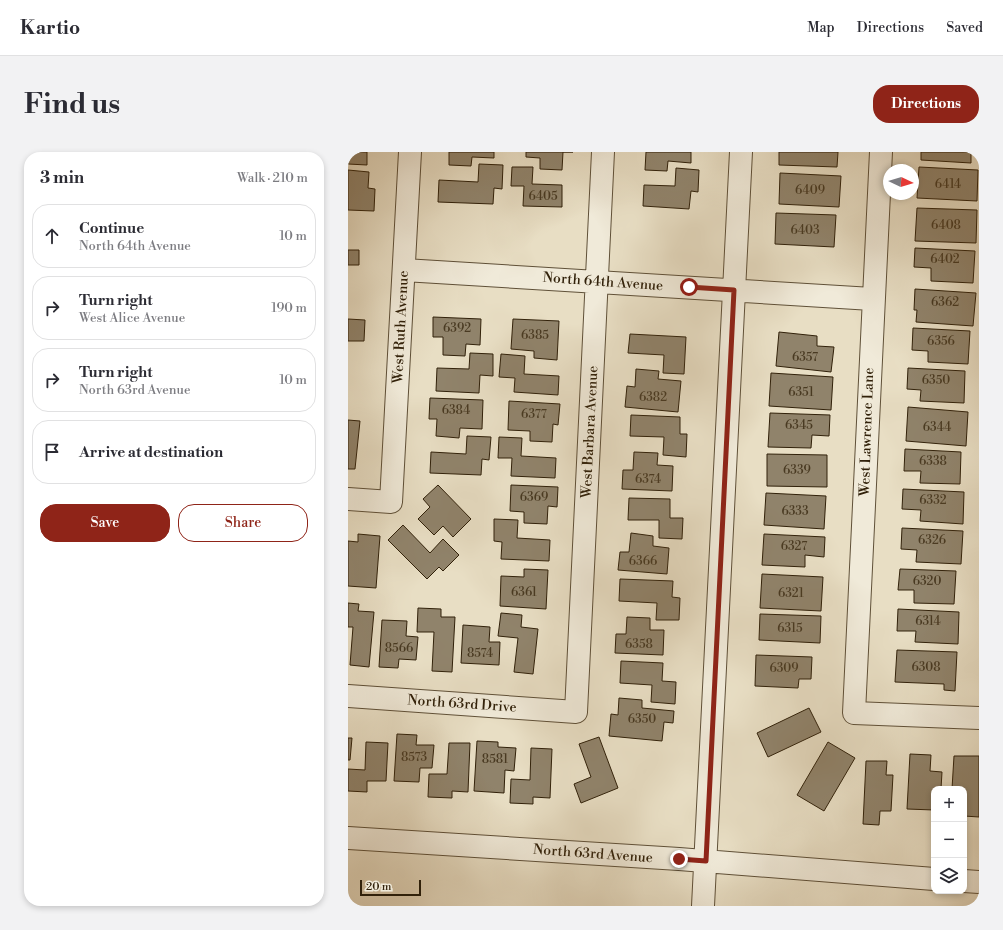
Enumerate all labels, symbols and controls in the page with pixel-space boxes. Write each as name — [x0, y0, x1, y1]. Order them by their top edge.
text: Kartio — [20, 16, 80, 40]
text: Map — [807, 19, 835, 37]
text: Directions — [857, 19, 924, 37]
text: Saved — [946, 19, 983, 37]
button: Directions — [873, 85, 979, 123]
text: Find us — [24, 87, 120, 122]
north arrow — [883, 164, 919, 200]
text: 3 min — [40, 167, 84, 189]
text: Walk · 210 m — [237, 170, 308, 186]
house number: 6414 — [935, 177, 961, 192]
house number: 6409 — [795, 183, 825, 198]
house number: 6405 — [528, 189, 558, 204]
house number: 6408 — [931, 218, 961, 233]
text: Continue — [79, 219, 144, 238]
house number: 6403 — [790, 223, 820, 238]
icon: ahead — [41, 225, 63, 247]
text: 10 m — [279, 228, 307, 244]
text: North 64th Avenue — [79, 238, 191, 254]
house number: 6402 — [930, 252, 960, 267]
street label: North 64th Avenue — [542, 269, 664, 295]
street label: West Ruth Avenue — [389, 270, 413, 385]
route start — [680, 278, 698, 296]
text: Turn right — [79, 291, 153, 310]
house number: 6362 — [931, 295, 959, 310]
icon: right — [41, 297, 63, 319]
text: 190 m — [271, 300, 307, 316]
text: West Alice Avenue — [79, 310, 185, 326]
house number: 6392 — [443, 321, 471, 336]
house number: 6385 — [521, 328, 549, 343]
house number: 6356 — [927, 334, 955, 349]
house number: 6357 — [792, 350, 818, 365]
text: Turn right — [79, 363, 153, 382]
street label: West Barbara Avenue — [577, 365, 602, 500]
street label: West Lawrence Lane — [856, 367, 878, 498]
icon: right — [41, 369, 63, 391]
text: 10 m — [279, 372, 307, 388]
house number: 6350 — [922, 373, 950, 388]
text: North 63rd Avenue — [79, 382, 190, 398]
house number: 6351 — [788, 385, 815, 400]
house number: 6382 — [639, 390, 667, 405]
house number: 6384 — [442, 403, 470, 418]
house number: 6377 — [521, 407, 547, 422]
house number: 6345 — [785, 418, 813, 433]
house number: 6344 — [923, 420, 951, 435]
icon: arrive — [41, 441, 63, 463]
text: Arrive at destination — [79, 443, 223, 462]
house number: 6338 — [919, 454, 947, 469]
house number: 6339 — [783, 463, 811, 478]
house number: 6374 — [635, 472, 661, 487]
house number: 6369 — [520, 490, 548, 505]
house number: 6332 — [919, 493, 947, 508]
button: Save — [40, 504, 170, 542]
button: Share — [178, 504, 308, 542]
house number: 6333 — [781, 504, 809, 519]
house number: 6326 — [918, 533, 946, 548]
house number: 6327 — [781, 539, 807, 554]
house number: 6366 — [629, 554, 657, 569]
house number: 6320 — [913, 574, 941, 589]
house number: 6361 — [511, 585, 538, 600]
house number: 6321 — [778, 586, 805, 601]
house number: 6314 — [915, 614, 941, 629]
house number: 6315 — [777, 621, 803, 636]
house number: 6358 — [625, 637, 653, 652]
house number: 8566 — [385, 641, 413, 656]
house number: 8574 — [467, 646, 493, 661]
house number: 6308 — [911, 660, 941, 675]
house number: 6309 — [769, 661, 799, 676]
street label: North 63rd Drive — [407, 691, 517, 717]
house number: 6350 — [628, 712, 656, 727]
house number: 8573 — [401, 750, 427, 765]
house number: 8581 — [482, 752, 509, 767]
map controls — [931, 786, 967, 894]
button: + — [931, 786, 967, 822]
button: − — [931, 822, 967, 858]
street label: North 63rd Avenue — [532, 841, 654, 867]
route end — [670, 850, 688, 868]
button: layers — [931, 858, 967, 894]
scale bar — [360, 878, 421, 897]
text: 20 m — [366, 880, 391, 894]

